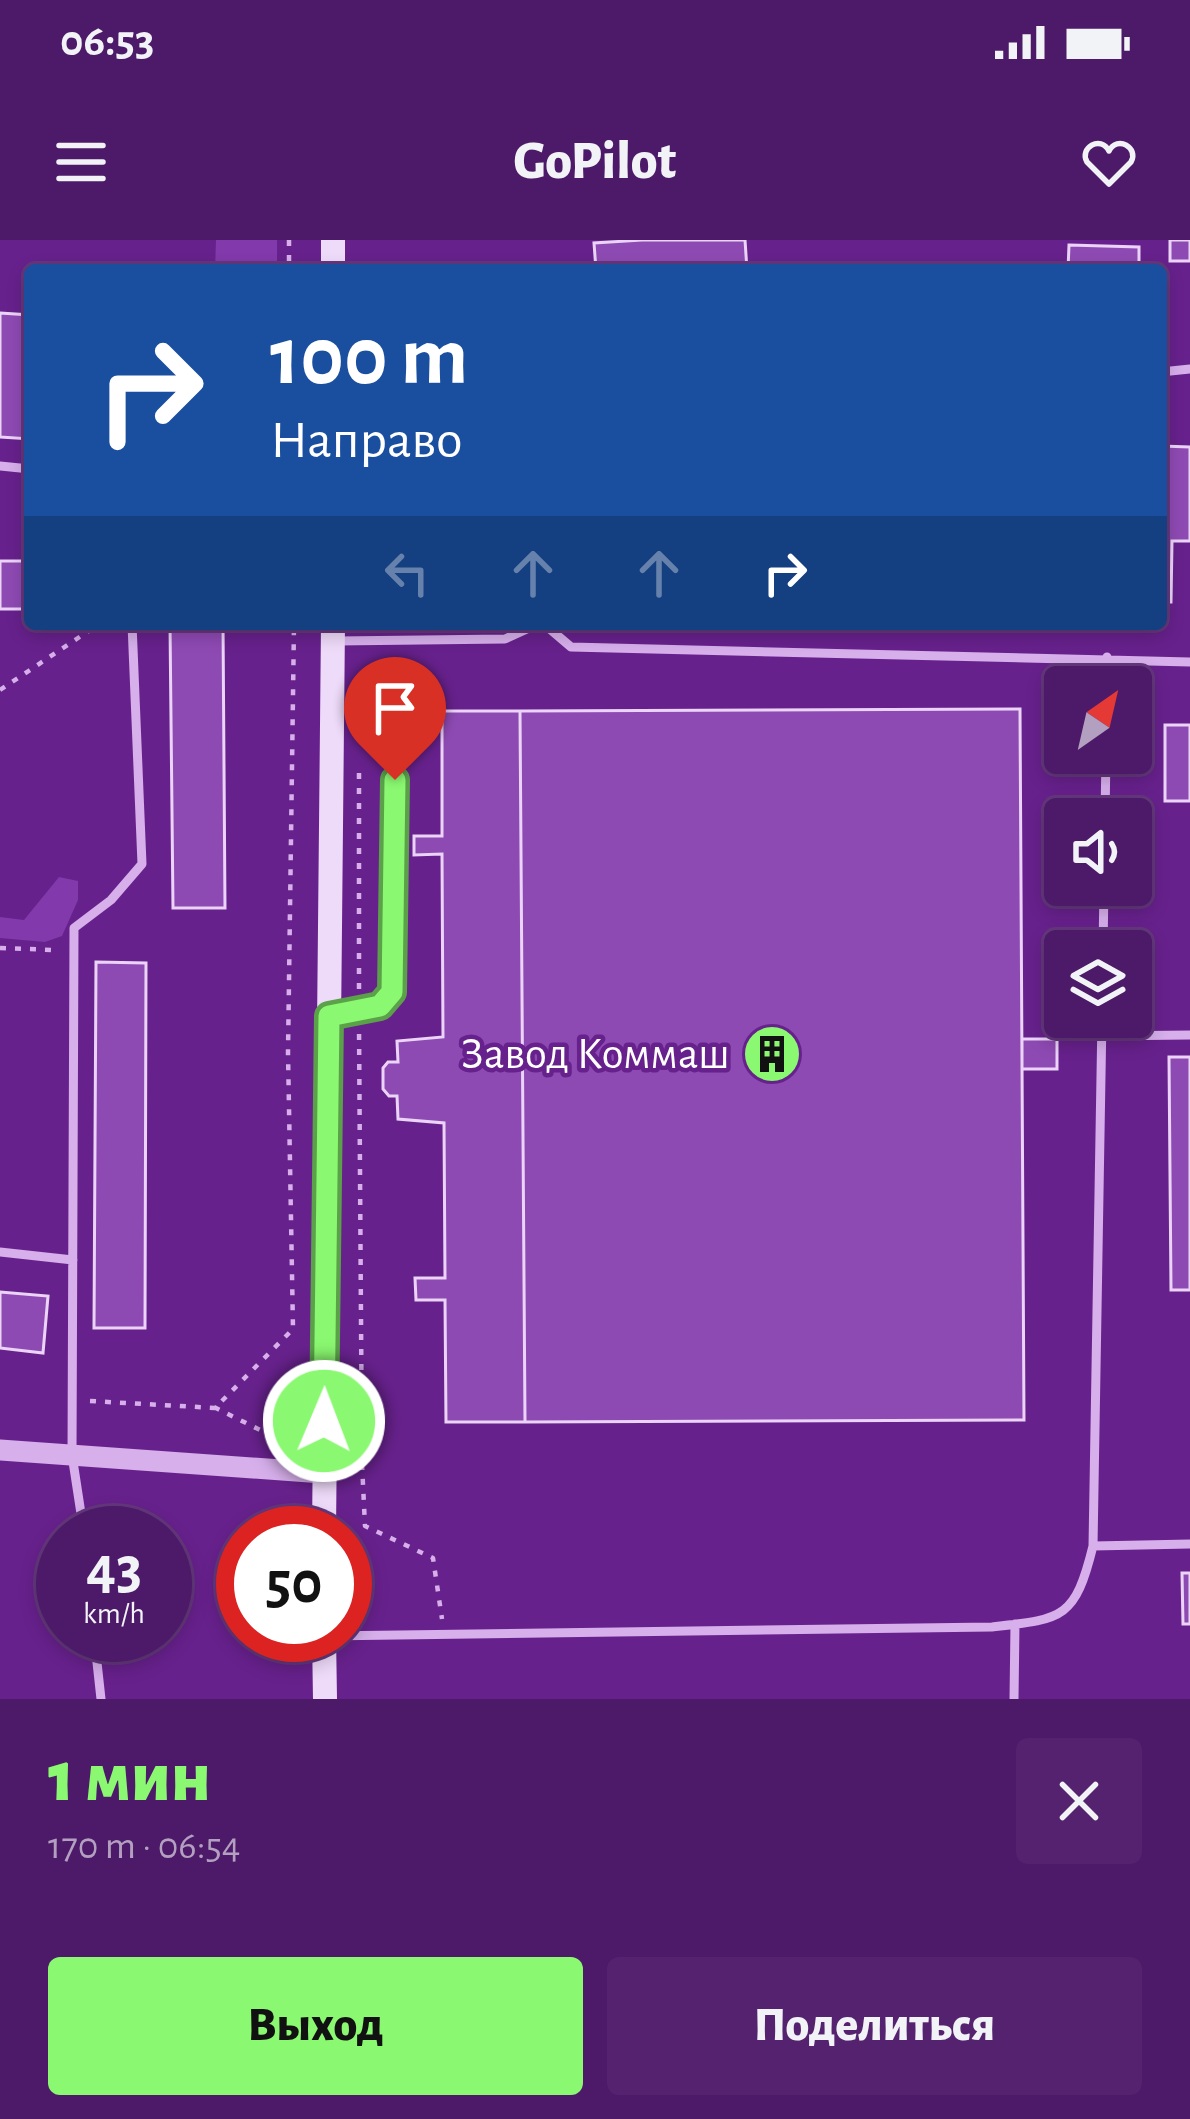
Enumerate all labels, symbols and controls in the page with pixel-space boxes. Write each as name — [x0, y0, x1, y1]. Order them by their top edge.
text: 06:53 — [60, 19, 154, 64]
icon: menu — [48, 129, 114, 195]
icon: heart — [1076, 129, 1142, 195]
text: GoPilot — [514, 135, 676, 189]
icon: right — [72, 312, 228, 468]
text: 100 m — [270, 316, 468, 400]
text: Направо — [270, 414, 462, 468]
icon: left — [374, 540, 440, 606]
icon: ahead — [500, 540, 566, 606]
icon: ahead — [626, 540, 692, 606]
icon: right — [752, 540, 818, 606]
pin — [344, 657, 446, 780]
north arrow — [1044, 666, 1152, 774]
map controls — [1044, 666, 1152, 1038]
icon: arrive — [362, 675, 428, 741]
button: sound — [1044, 798, 1152, 906]
button: layers — [1044, 930, 1152, 1038]
building icon: Завод Коммаш — [741, 1023, 803, 1085]
place label: Завод Коммаш — [461, 1032, 730, 1077]
position arrow — [261, 1358, 387, 1484]
speed limit sign: 50 — [216, 1506, 372, 1662]
text: 43 — [86, 1539, 142, 1599]
text: km/h — [83, 1599, 145, 1629]
button: close — [1016, 1738, 1142, 1864]
text: 1 мин — [48, 1742, 211, 1814]
text: 170 m · 06:54 — [48, 1827, 241, 1866]
button: Выход — [48, 1957, 583, 2095]
button: Поделиться — [607, 1957, 1142, 2095]

